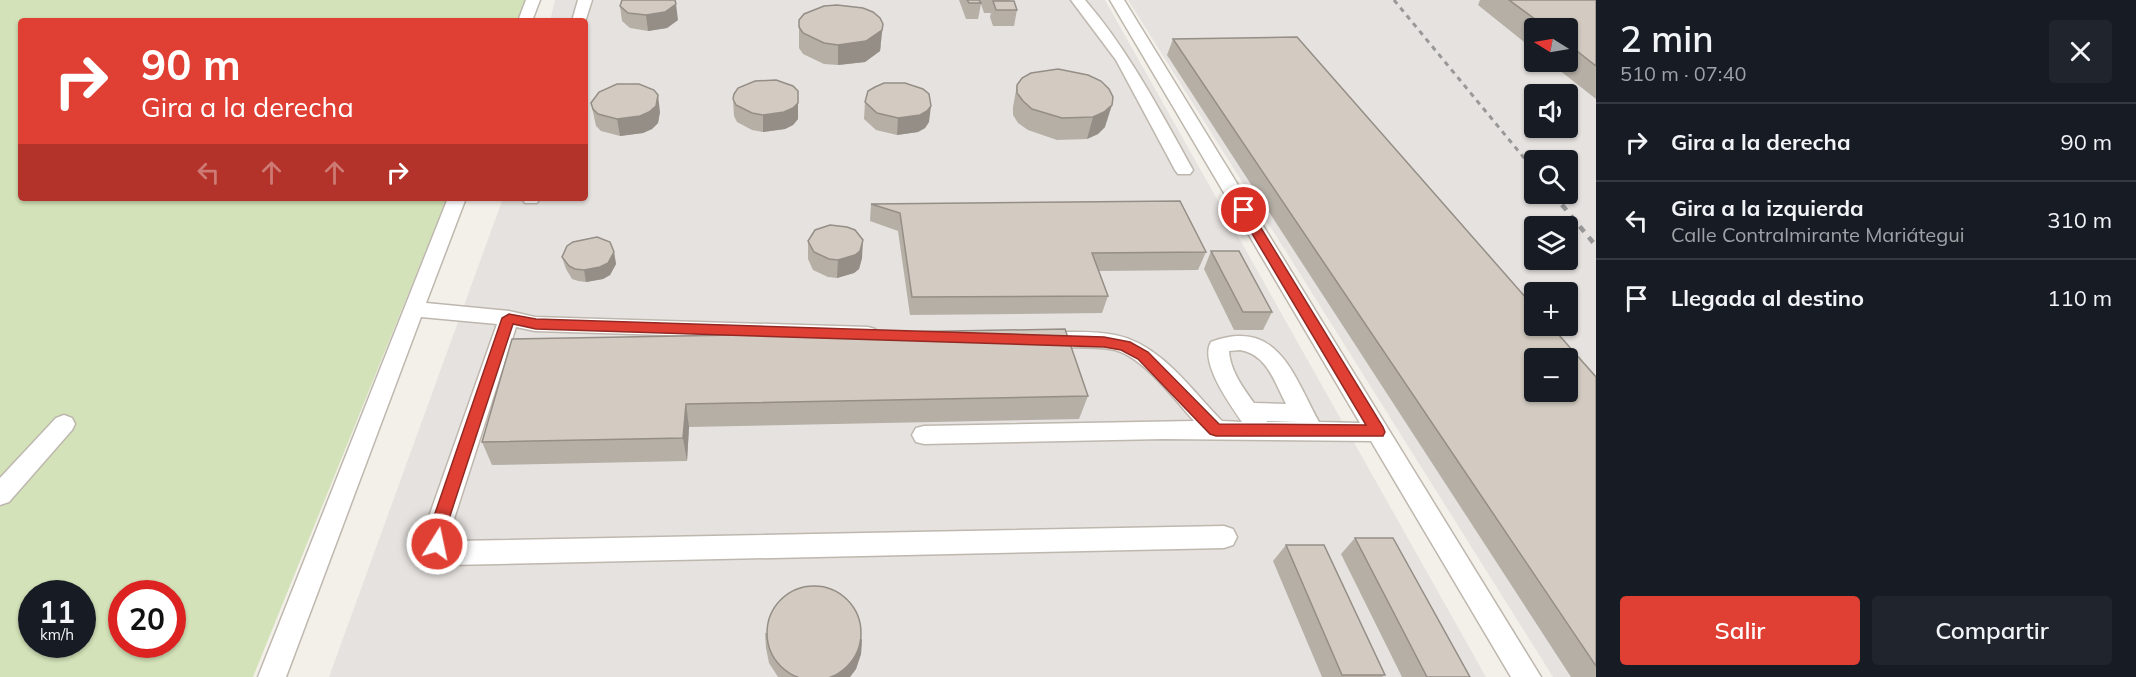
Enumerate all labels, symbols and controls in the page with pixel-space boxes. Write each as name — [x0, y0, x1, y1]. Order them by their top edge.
text: 2 min — [1620, 16, 1714, 61]
north arrow — [1524, 18, 1578, 72]
map controls — [1524, 18, 1578, 402]
button: close — [2049, 20, 2112, 83]
text: 90 m — [141, 38, 241, 91]
icon: right — [42, 42, 120, 120]
text: 510 m · 07:40 — [1620, 61, 1746, 86]
button: sound — [1524, 84, 1578, 138]
text: Gira a la derecha — [141, 90, 354, 124]
icon: right — [1620, 126, 1653, 159]
text: Gira a la derecha — [1671, 128, 1851, 156]
text: 90 m — [2061, 128, 2112, 156]
button: search — [1524, 150, 1578, 204]
icon: left — [192, 156, 225, 189]
icon: ahead — [255, 156, 288, 189]
icon: ahead — [318, 156, 351, 189]
icon: right — [381, 156, 414, 189]
pin — [1218, 184, 1269, 235]
icon: arrive — [1227, 193, 1260, 226]
text: Gira a la izquierda — [1671, 194, 1864, 222]
icon: left — [1620, 204, 1653, 237]
text: 310 m — [2047, 206, 2112, 234]
button: layers — [1524, 216, 1578, 270]
text: Calle Contralmirante Mariátegui — [1671, 222, 1965, 247]
button: + — [1524, 282, 1578, 336]
icon: arrive — [1620, 282, 1653, 315]
text: Llegada al destino — [1671, 284, 1864, 312]
text: 110 m — [2047, 284, 2112, 312]
button: − — [1524, 348, 1578, 402]
position arrow — [405, 512, 469, 576]
speed limit sign: 20 — [108, 580, 186, 658]
text: 11 — [39, 593, 75, 631]
button: Salir — [1620, 596, 1860, 665]
button: Compartir — [1872, 596, 2112, 665]
text: km/h — [40, 625, 74, 644]

